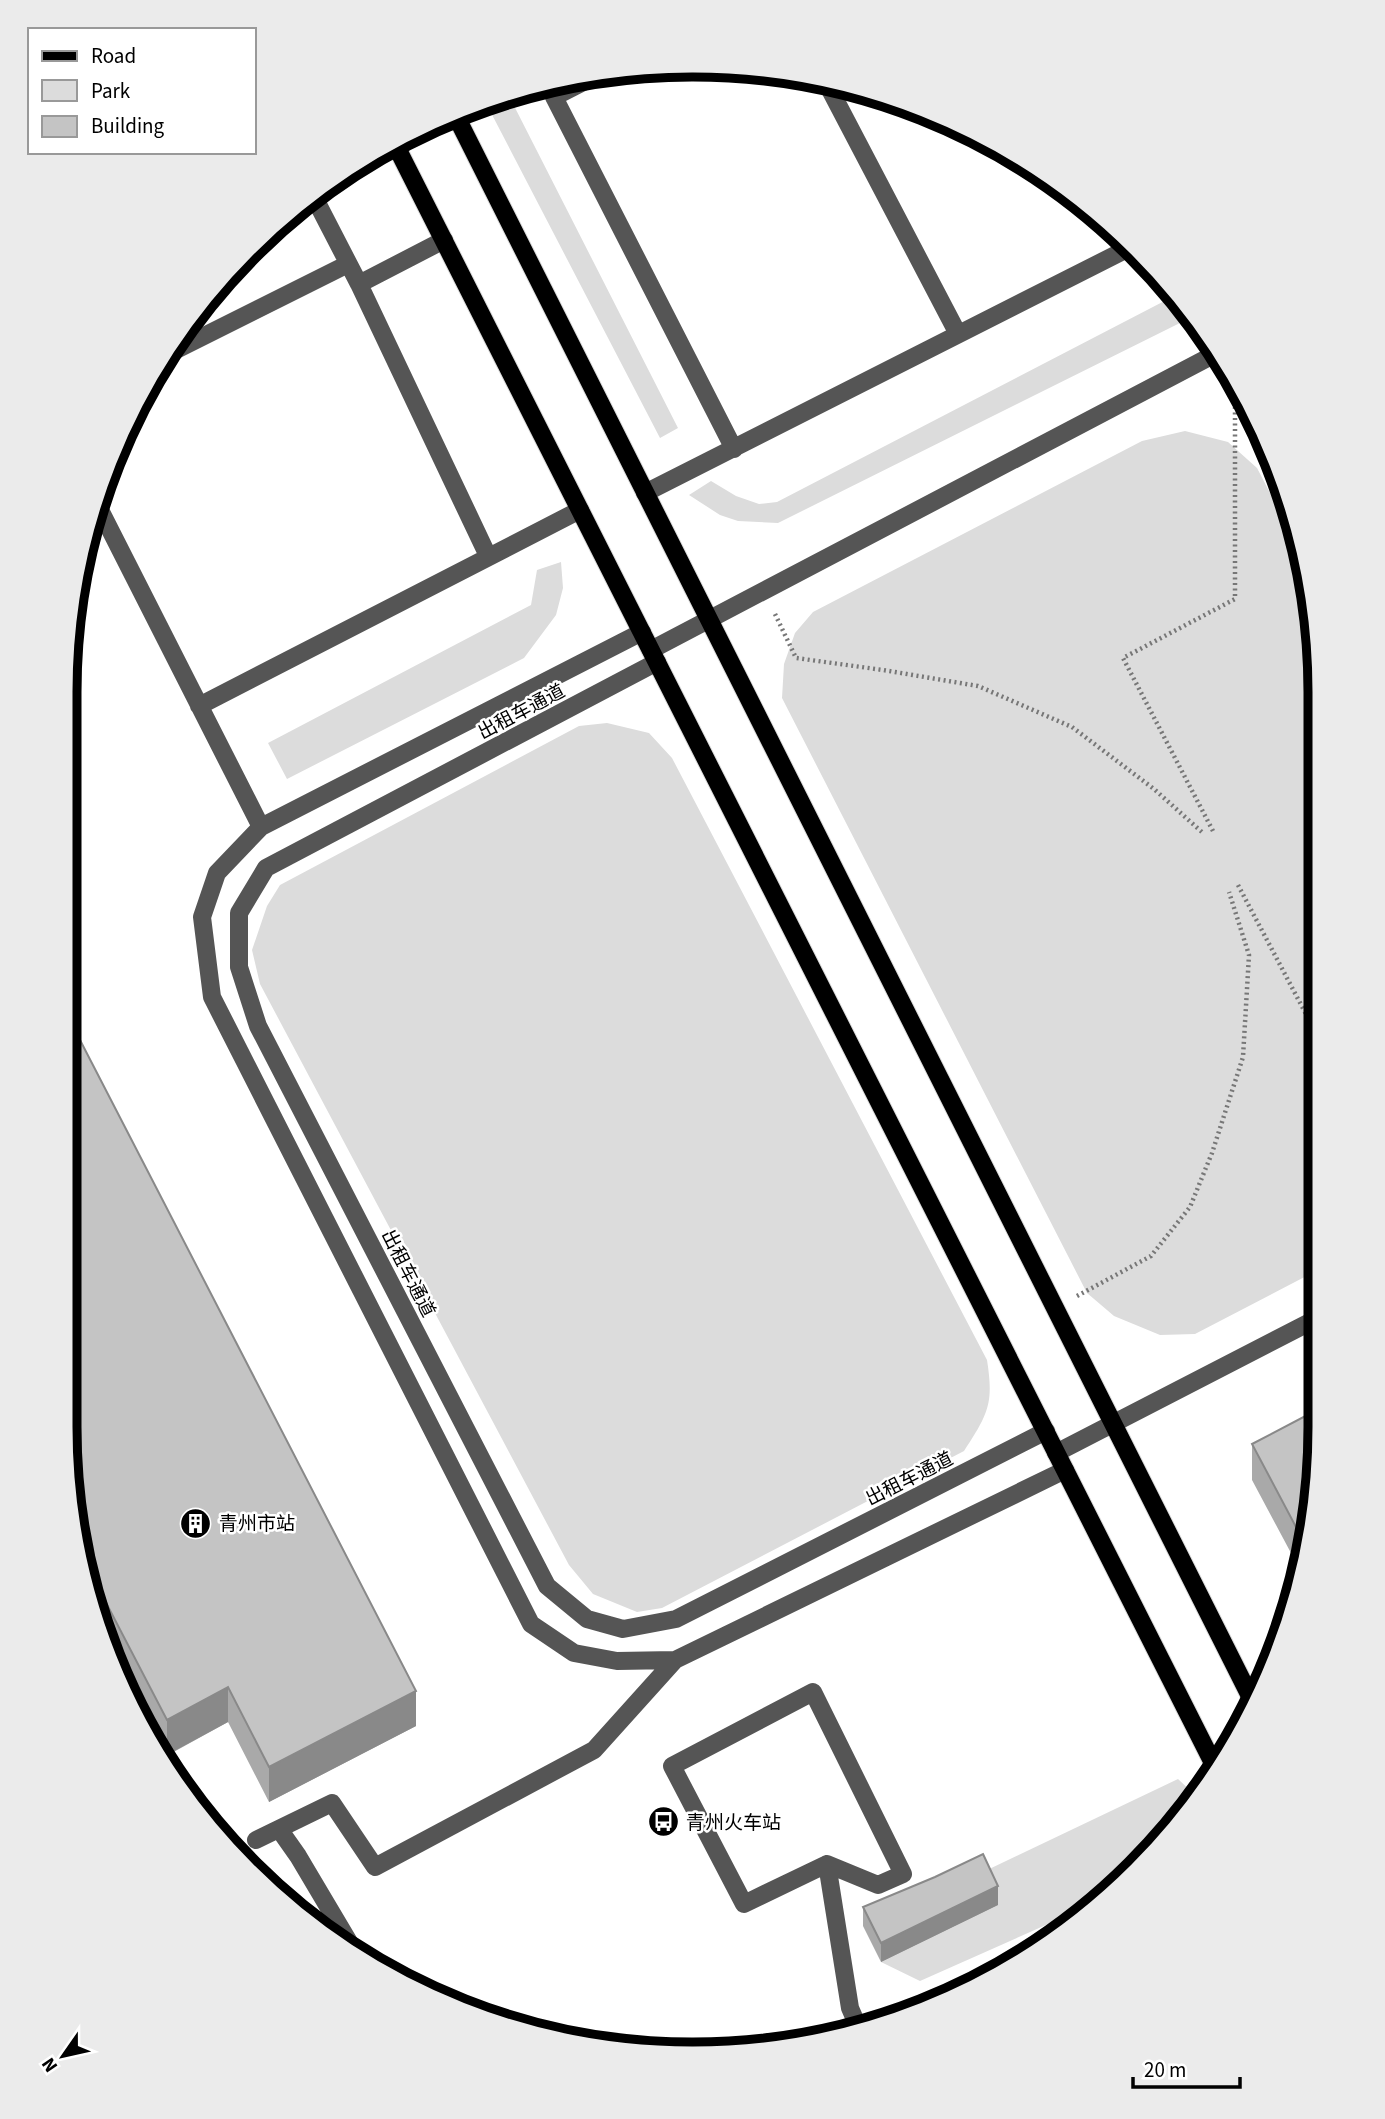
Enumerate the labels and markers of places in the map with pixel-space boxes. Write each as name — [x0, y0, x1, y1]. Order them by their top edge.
building icon: 青州市站 — [179, 1506, 213, 1540]
place label: 青州市站 — [219, 1511, 295, 1538]
bus stop icon: 青州火车站 — [646, 1805, 680, 1839]
place label: 青州火车站 — [686, 1810, 781, 1837]

